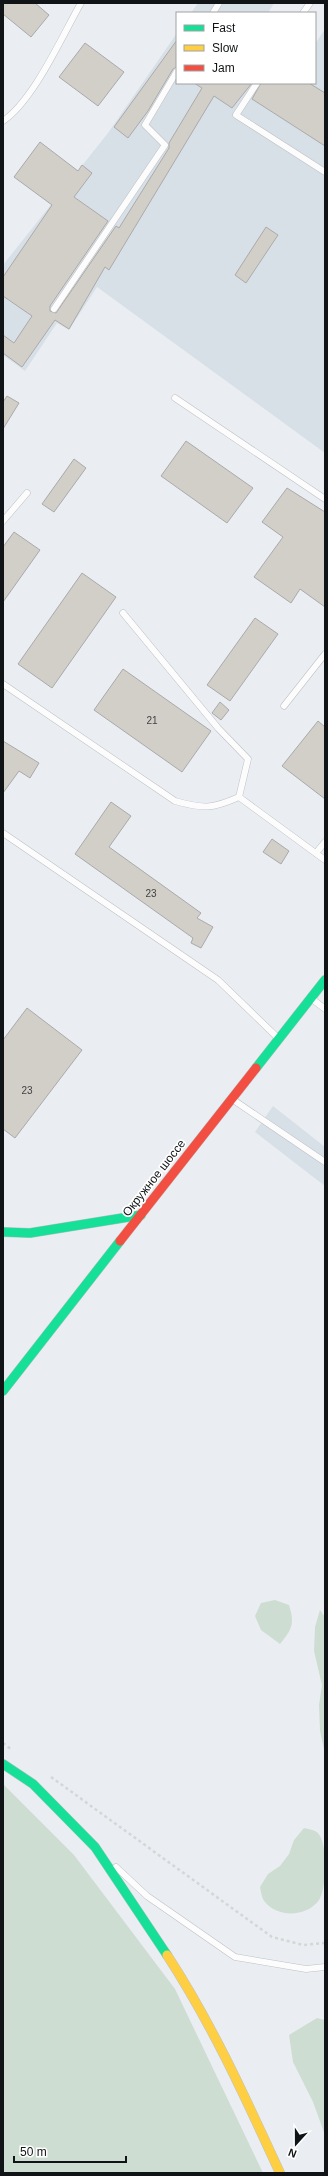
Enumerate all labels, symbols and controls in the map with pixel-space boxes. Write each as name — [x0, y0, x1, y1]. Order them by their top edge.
legend — [176, 12, 316, 84]
text: Fast — [212, 21, 236, 35]
text: Slow — [212, 41, 238, 55]
text: Jam — [212, 61, 235, 75]
house number: 21 — [146, 715, 158, 726]
house number: 23 — [145, 888, 157, 899]
house number: 23 — [21, 1085, 33, 1096]
street label: Окружное шоссе — [120, 1137, 189, 1219]
north arrow — [276, 2124, 316, 2164]
scale bar — [14, 2138, 126, 2164]
text: 50 m — [20, 2145, 47, 2159]
text: N — [287, 2146, 298, 2160]

